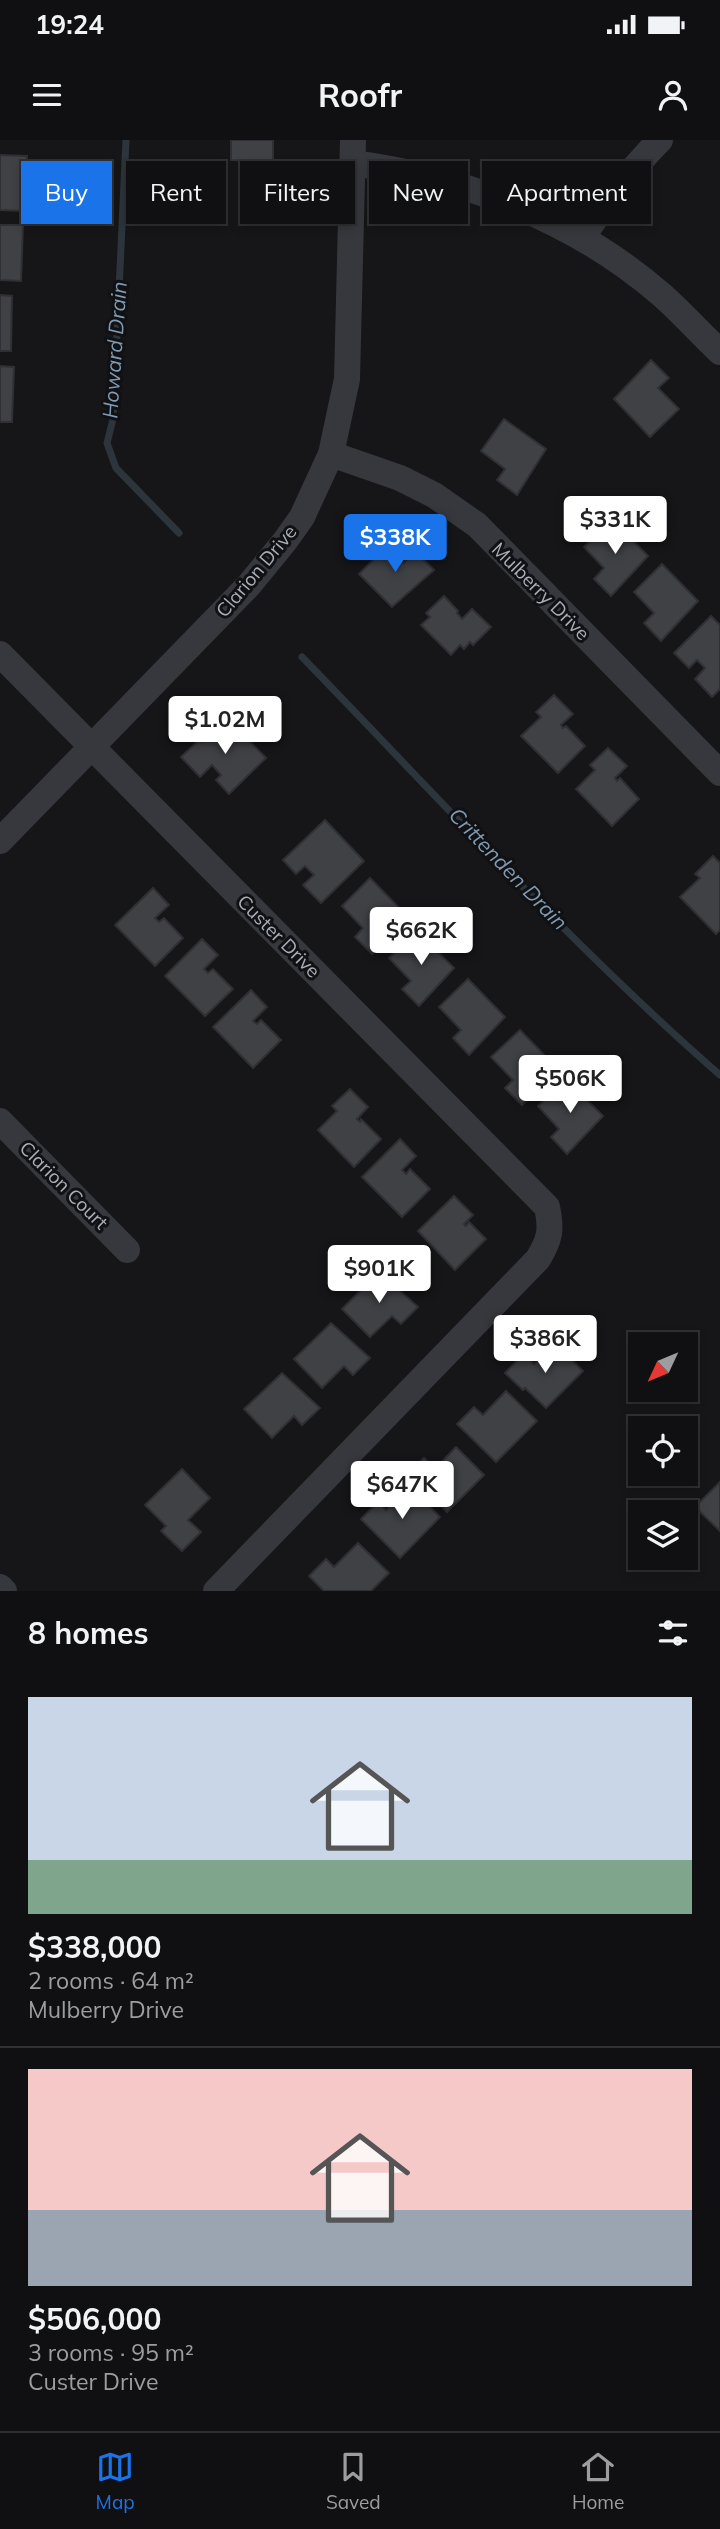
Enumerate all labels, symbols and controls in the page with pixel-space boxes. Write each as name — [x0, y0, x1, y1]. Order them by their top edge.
text: 19:24 — [35, 8, 104, 41]
text: Roofr — [318, 75, 402, 115]
icon: menu — [28, 76, 66, 114]
icon: person — [654, 76, 692, 114]
chip: Buy — [21, 161, 112, 224]
chip: Rent — [126, 161, 226, 224]
chip: Filters — [240, 161, 355, 224]
chip: New — [369, 161, 468, 224]
chip: Apartment — [482, 161, 651, 224]
water label: Howard Drain — [96, 281, 132, 419]
pin: $331K — [566, 496, 664, 556]
text: $331K — [580, 504, 650, 533]
pin: $338K — [346, 514, 444, 574]
street label: Clarion Drive — [210, 520, 302, 622]
text: $338K — [360, 522, 430, 551]
street label: Mulberry Drive — [487, 537, 595, 645]
pin: $1.02M — [168, 696, 282, 756]
text: $1.02M — [185, 704, 265, 733]
water label: Crittenden Drain — [444, 802, 574, 935]
street label: Custer Drive — [232, 889, 326, 983]
pin: $662K — [372, 908, 470, 967]
text: $662K — [386, 915, 456, 944]
pin: $506K — [521, 1056, 619, 1115]
text: $506K — [535, 1063, 605, 1092]
street label: Clarion Court — [15, 1136, 114, 1235]
pin: $901K — [330, 1246, 428, 1305]
text: $901K — [344, 1253, 414, 1282]
pin: $386K — [496, 1316, 594, 1375]
text: $386K — [510, 1323, 580, 1352]
north arrow — [628, 1332, 698, 1402]
map controls — [628, 1332, 698, 1570]
button: locate — [628, 1416, 698, 1486]
pin: $647K — [353, 1462, 451, 1521]
text: $647K — [367, 1469, 437, 1498]
button: layers — [628, 1500, 698, 1570]
text: 8 homes — [28, 1614, 149, 1652]
icon: filters — [654, 1614, 692, 1652]
icon: home — [297, 1743, 423, 1869]
text: $338,000 — [28, 1928, 161, 1966]
text: 2 rooms · 64 m² — [28, 1966, 194, 1995]
text: Mulberry Drive — [28, 1995, 184, 2024]
icon: home — [297, 2115, 423, 2241]
text: $506,000 — [28, 2300, 161, 2338]
text: 3 rooms · 95 m² — [28, 2338, 194, 2367]
text: Custer Drive — [28, 2367, 158, 2396]
tab: Map — [96, 2448, 135, 2514]
tab: Saved — [326, 2448, 381, 2514]
tab: Home — [572, 2448, 624, 2514]

